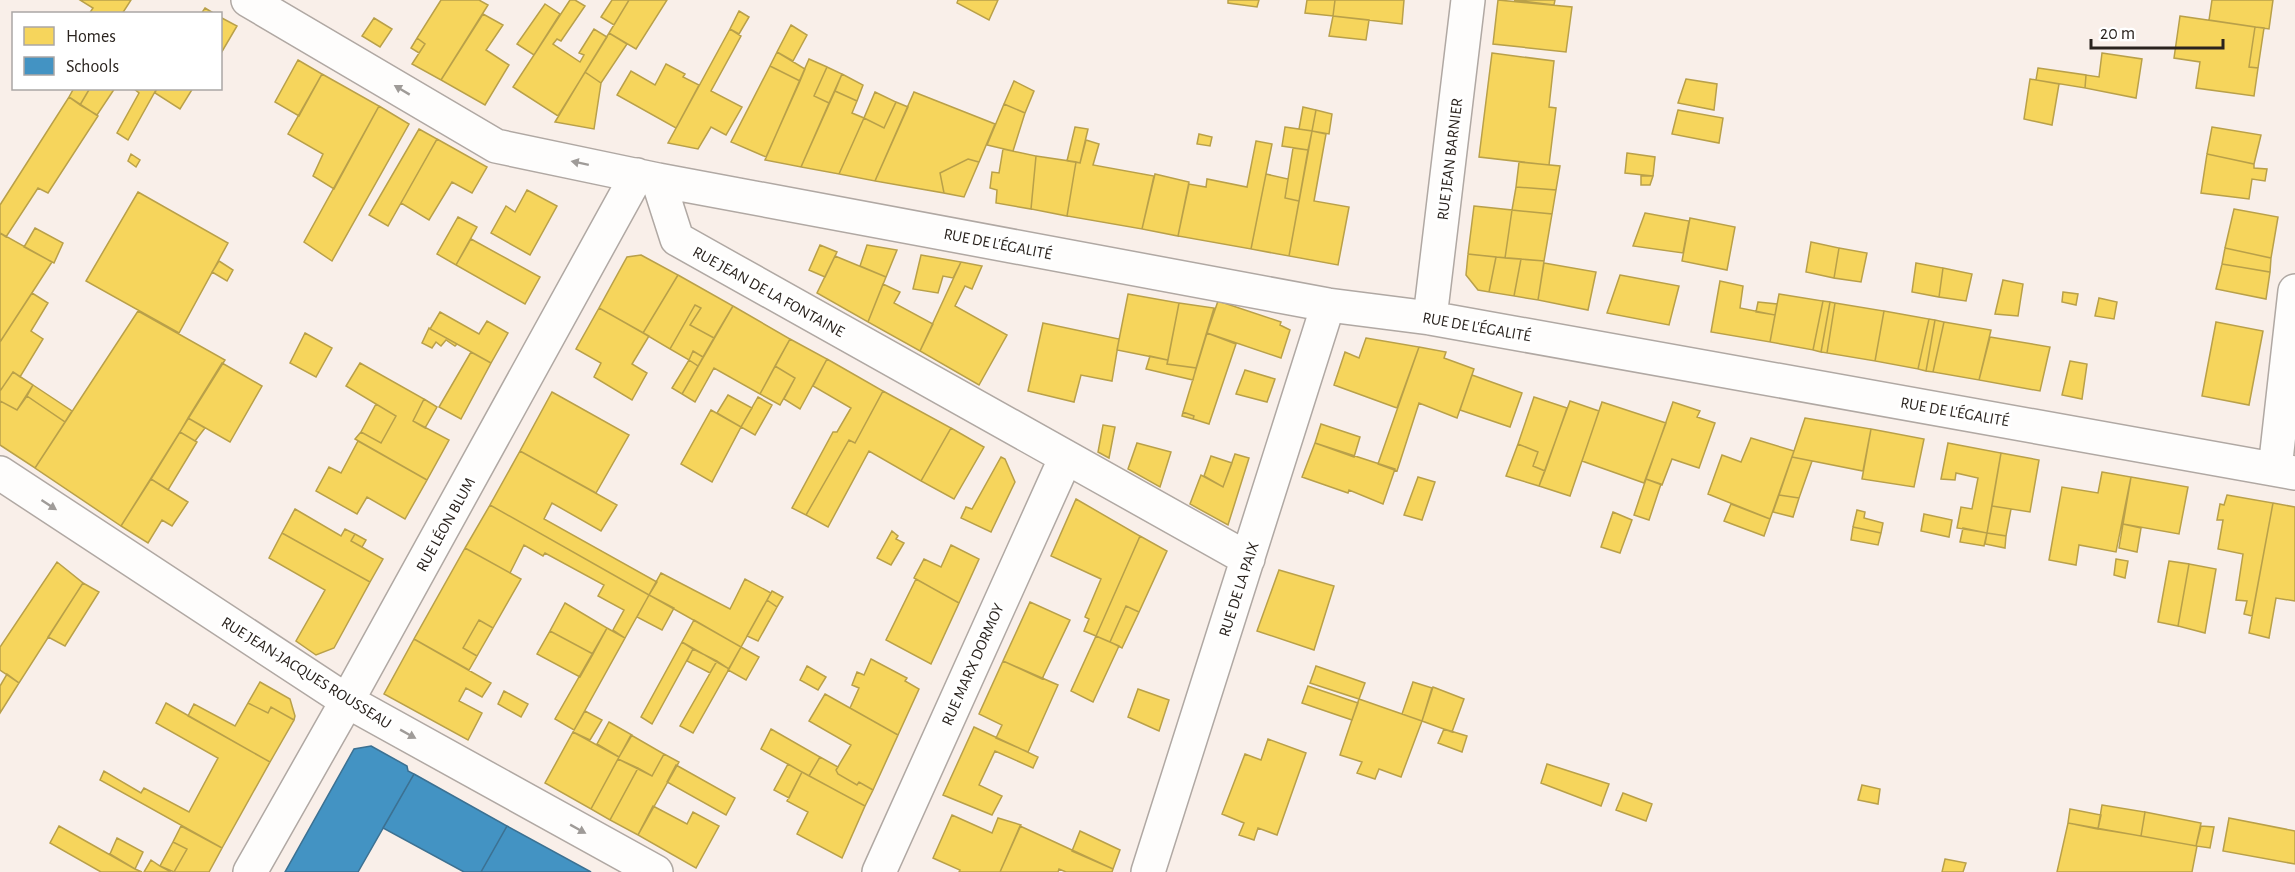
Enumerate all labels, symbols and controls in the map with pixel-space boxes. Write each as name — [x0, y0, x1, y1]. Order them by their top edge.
legend — [12, 12, 222, 90]
scale bar — [2091, 12, 2223, 50]
text: 20 m — [2100, 25, 2135, 43]
text: Homes — [66, 28, 116, 46]
text: Schools — [66, 58, 119, 76]
one-way arrow — [393, 85, 410, 95]
street label: RUE JEAN BARNIER — [1435, 97, 1465, 221]
one-way arrow — [570, 158, 589, 167]
street label: RUE DE L'ÉGALITÉ — [942, 224, 1054, 262]
street label: RUE JEAN DE LA FONTAINE — [690, 244, 847, 340]
street label: RUE DE L'ÉGALITÉ — [1421, 308, 1533, 344]
street label: RUE DE L'ÉGALITÉ — [1899, 393, 2011, 429]
street label: RUE LÉON BLUM — [412, 474, 478, 574]
one-way arrow — [41, 500, 57, 511]
street label: RUE DE LA PAIX — [1216, 539, 1262, 639]
street label: RUE MARX DORMOY — [939, 600, 1007, 728]
street label: RUE JEAN-JACQUES ROUSSEAU — [218, 614, 394, 733]
one-way arrow — [400, 729, 416, 740]
one-way arrow — [570, 824, 587, 834]

